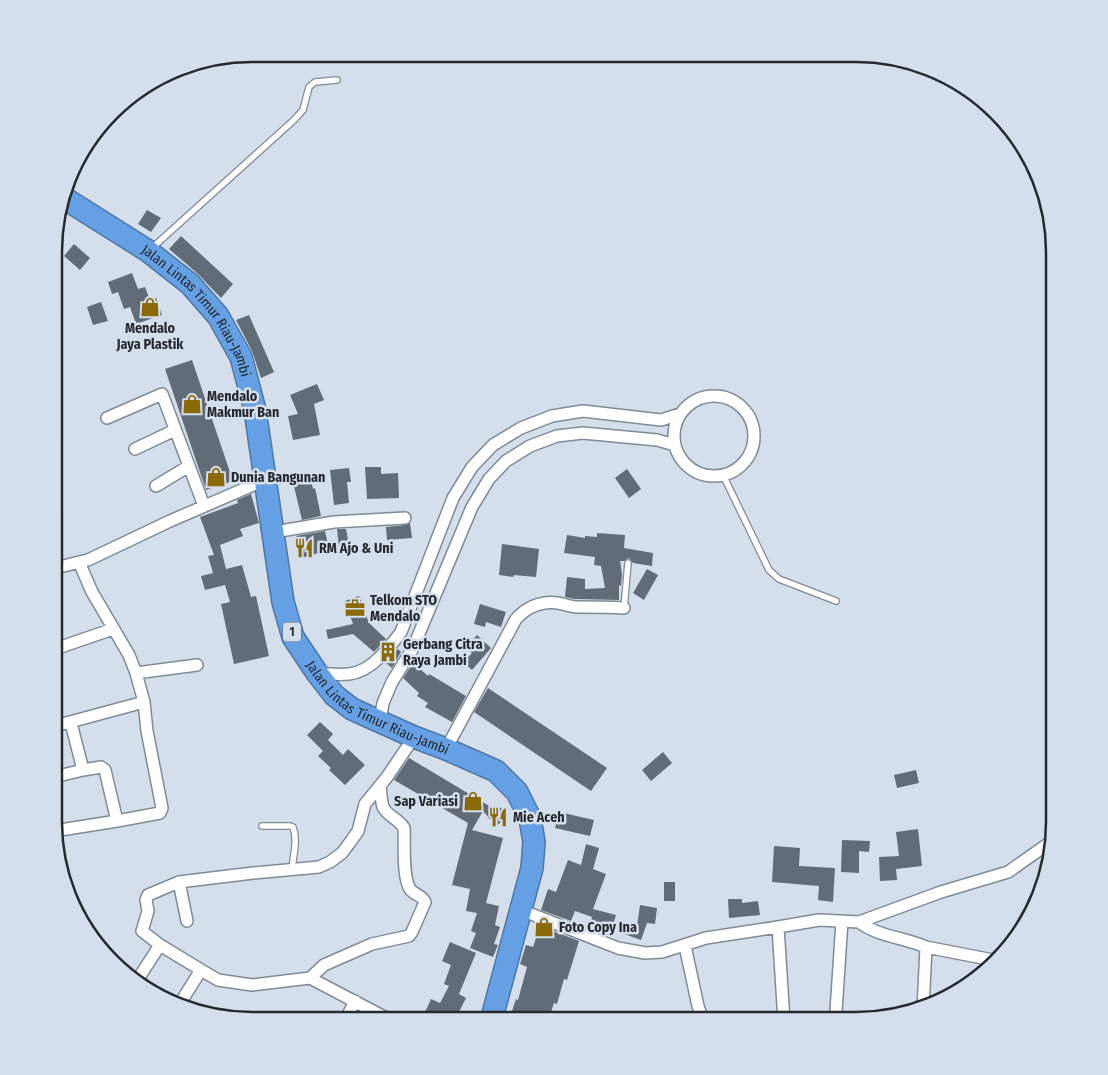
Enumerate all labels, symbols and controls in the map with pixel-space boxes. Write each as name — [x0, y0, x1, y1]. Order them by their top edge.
street label: Jalan Lintas Timur Riau-Jambi — [139, 241, 254, 379]
shop icon: Mendalo Jaya Plastik — [139, 296, 161, 318]
place label: Mendalo Jaya Plastik — [115, 320, 184, 353]
place label: Mendalo Makmur Ban — [207, 388, 279, 421]
shop icon: Mendalo Makmur Ban — [181, 393, 203, 415]
shop icon: Dunia Bangunan — [205, 466, 227, 488]
place label: Dunia Bangunan — [231, 469, 325, 486]
restaurant icon: RM Ajo & Uni — [293, 537, 315, 559]
place label: RM Ajo & Uni — [319, 540, 394, 557]
place label: Telkom STO Mendalo — [370, 592, 437, 625]
office icon: Telkom STO Mendalo — [344, 597, 366, 619]
road number: 1 — [283, 622, 301, 642]
place label: Gerbang Citra Raya Jambi — [403, 636, 483, 669]
building icon: Gerbang Citra Raya Jambi — [377, 641, 399, 663]
street label: Jalan Lintas Timur Riau-Jambi — [303, 657, 452, 758]
shop icon: Sap Variasi — [462, 790, 484, 812]
place label: Sap Variasi — [394, 793, 458, 810]
restaurant icon: Mie Aceh — [487, 806, 509, 828]
place label: Mie Aceh — [513, 809, 565, 826]
shop icon: Foto Copy Ina — [533, 916, 555, 938]
place label: Foto Copy Ina — [559, 919, 637, 936]

